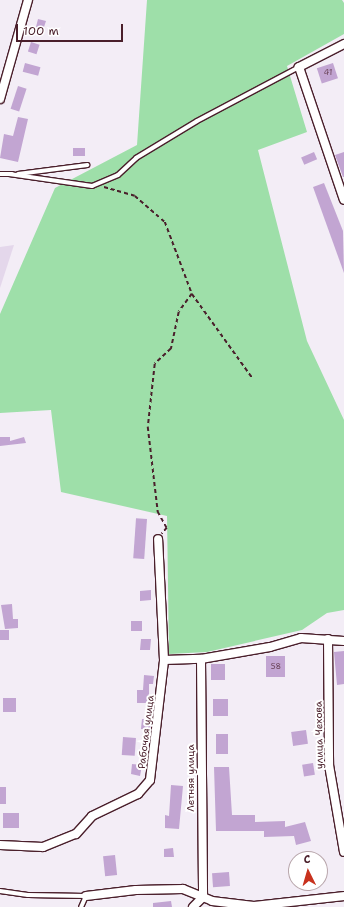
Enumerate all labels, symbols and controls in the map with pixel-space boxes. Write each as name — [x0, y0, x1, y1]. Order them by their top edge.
scale bar — [18, 16, 125, 42]
text: 100 m — [23, 23, 59, 39]
house number: 41 — [324, 68, 332, 78]
house number: 58 — [271, 662, 281, 672]
street label: Рабочая улица — [136, 694, 156, 770]
street label: улица Чехова — [312, 701, 326, 769]
street label: Летняя улица — [185, 744, 197, 812]
north arrow — [288, 851, 328, 891]
text: С — [303, 852, 311, 867]

